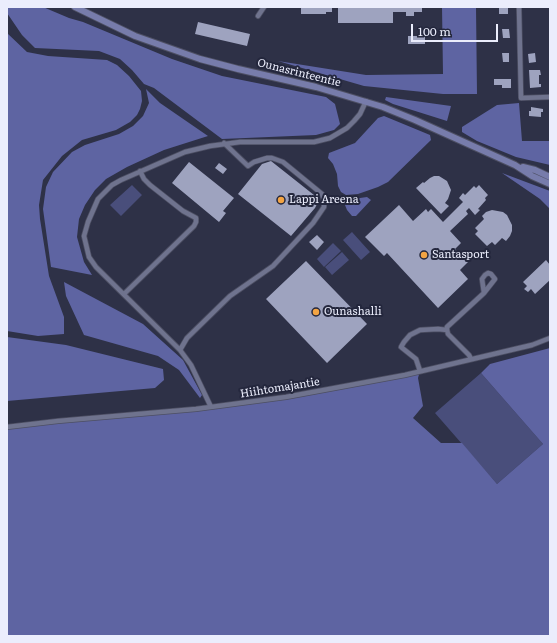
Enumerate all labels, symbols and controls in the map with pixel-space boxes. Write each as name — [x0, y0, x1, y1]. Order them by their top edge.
scale bar — [413, 16, 500, 42]
text: 100 m — [418, 22, 451, 40]
street label: Ounasrinteentie — [256, 56, 342, 90]
place label: Lappi Areena — [289, 193, 359, 207]
marker: Lappi Areena — [276, 195, 286, 205]
place label: Santasport — [432, 248, 489, 262]
marker: Santasport — [419, 250, 429, 260]
place label: Ounashalli — [324, 305, 382, 319]
marker: Ounashalli — [311, 307, 321, 317]
street label: Hiihtomajantie — [239, 375, 321, 401]

